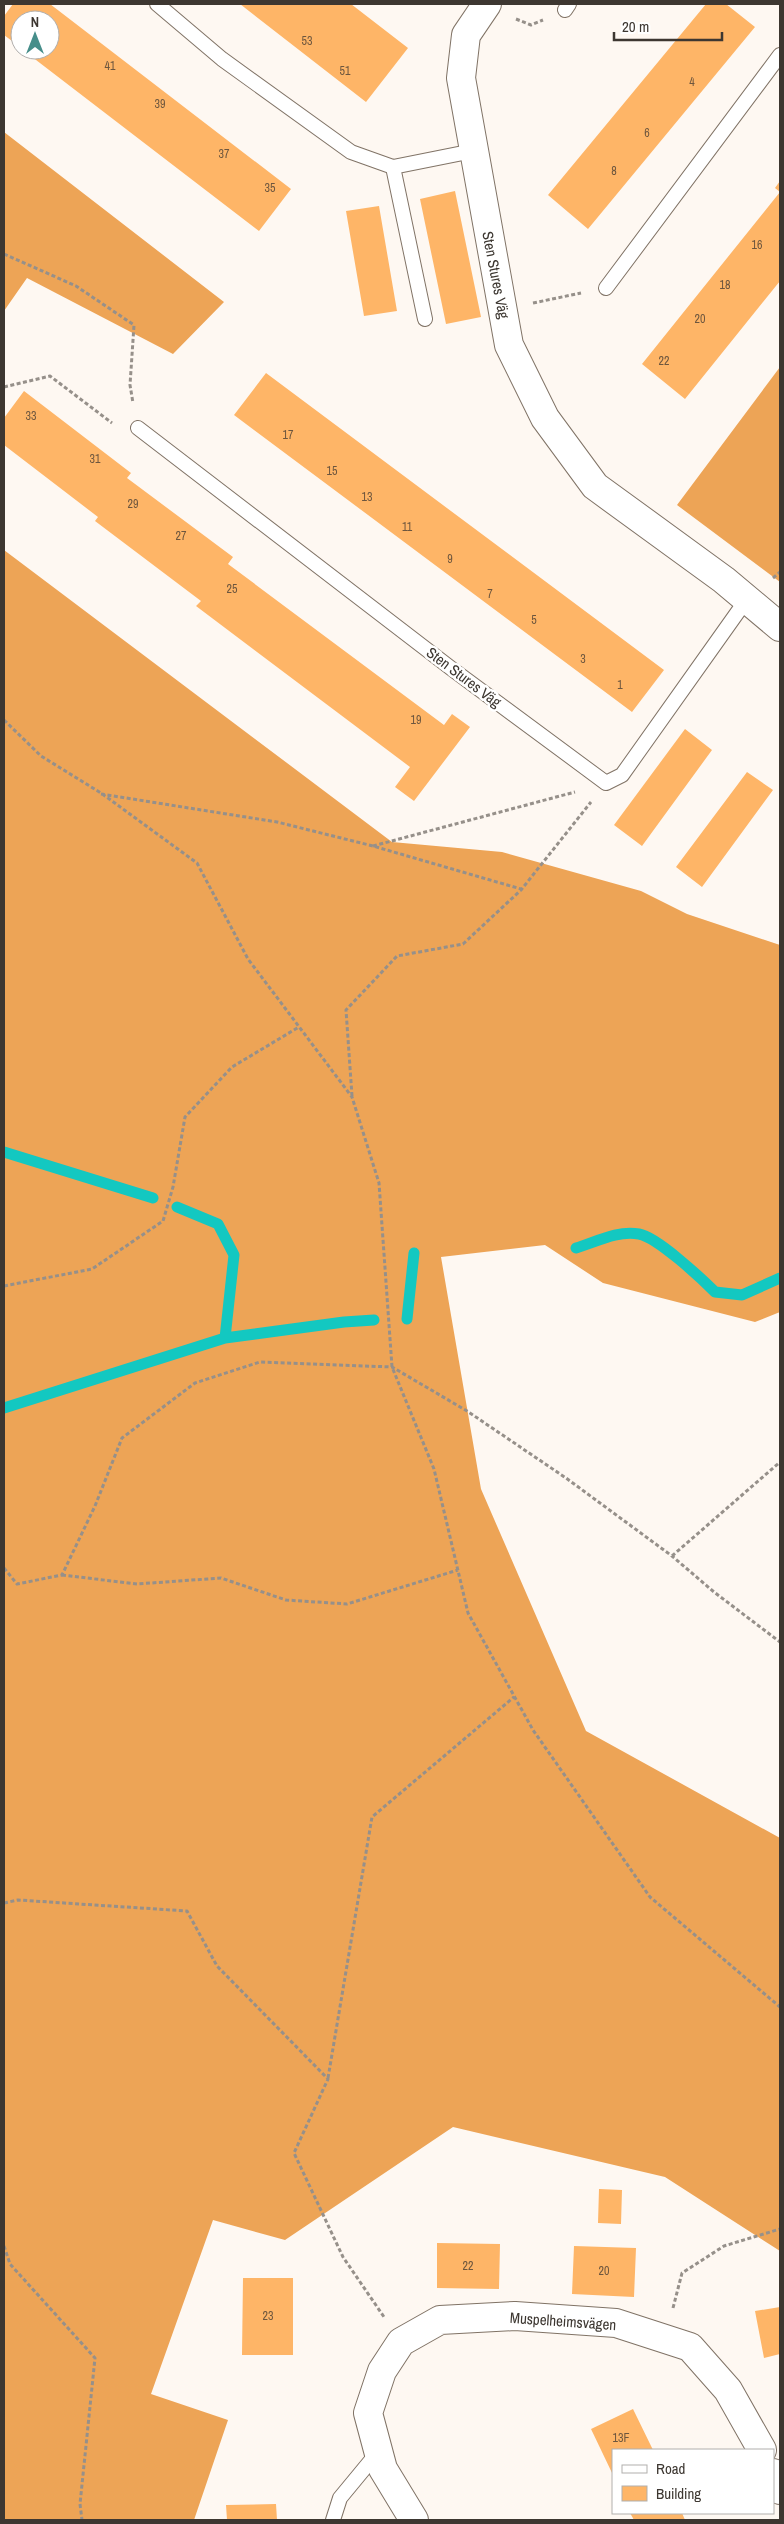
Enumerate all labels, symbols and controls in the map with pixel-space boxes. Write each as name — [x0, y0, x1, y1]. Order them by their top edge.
north arrow — [10, 10, 60, 60]
scale bar — [614, 10, 722, 42]
text: N — [31, 13, 39, 31]
text: 20 m — [622, 16, 649, 37]
house number: 53 — [302, 33, 312, 49]
house number: 41 — [105, 58, 116, 74]
house number: 51 — [340, 63, 351, 79]
house number: 4 — [689, 74, 695, 90]
house number: 39 — [155, 96, 165, 112]
house number: 6 — [644, 125, 650, 141]
house number: 37 — [219, 146, 230, 162]
house number: 8 — [611, 163, 617, 179]
house number: 35 — [265, 180, 276, 196]
street label: Sten Stures Väg — [477, 229, 515, 321]
house number: 16 — [752, 237, 762, 253]
house number: 18 — [720, 277, 730, 293]
house number: 20 — [695, 311, 705, 327]
house number: 22 — [659, 353, 669, 369]
house number: 33 — [26, 408, 36, 424]
house number: 17 — [283, 427, 294, 443]
house number: 31 — [90, 451, 101, 467]
house number: 15 — [327, 463, 338, 479]
house number: 13 — [362, 489, 372, 505]
house number: 29 — [128, 496, 138, 512]
house number: 11 — [402, 519, 413, 535]
house number: 27 — [176, 528, 187, 544]
house number: 9 — [447, 551, 453, 567]
house number: 25 — [227, 581, 238, 597]
house number: 7 — [487, 586, 493, 602]
house number: 5 — [531, 612, 537, 628]
street label: Sten Stures Väg — [422, 642, 506, 712]
house number: 3 — [580, 651, 586, 667]
house number: 1 — [617, 677, 623, 693]
house number: 19 — [411, 712, 421, 728]
house number: 22 — [463, 2258, 473, 2274]
house number: 20 — [599, 2263, 609, 2279]
street label: Muspelheimsvägen — [509, 2307, 617, 2335]
house number: 23 — [263, 2308, 273, 2324]
house number: 13F — [613, 2430, 629, 2446]
legend — [612, 2449, 774, 2514]
text: Road — [656, 2458, 685, 2479]
text: Building — [656, 2483, 701, 2504]

